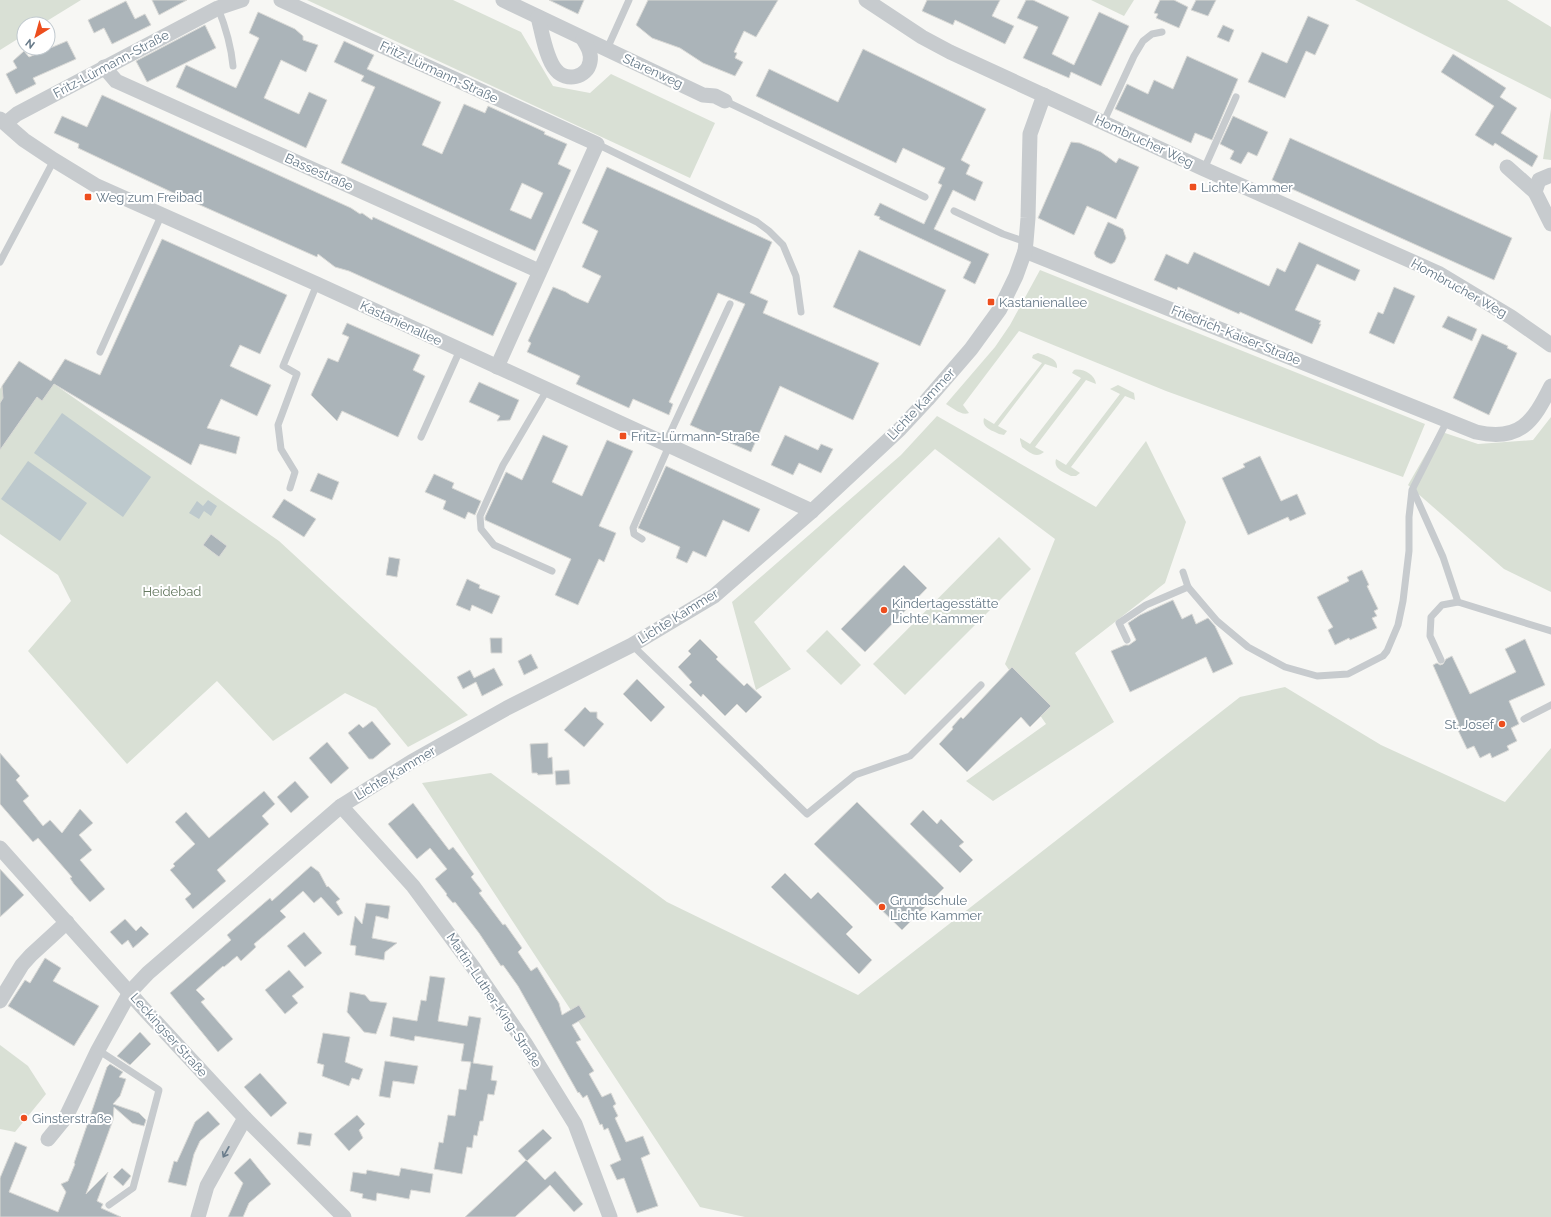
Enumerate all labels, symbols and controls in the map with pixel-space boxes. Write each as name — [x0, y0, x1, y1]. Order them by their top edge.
north arrow — [16, 16, 56, 56]
street label: Fritz-Lürmann-Straße — [51, 27, 172, 101]
text: N — [23, 36, 38, 51]
street label: Fritz-Lürmann-Straße — [378, 38, 501, 106]
street label: Starenweg — [621, 51, 685, 91]
street label: Hombrucher Weg — [1092, 112, 1196, 170]
street label: Bassestraße — [283, 150, 356, 194]
place label: Lichte Kammer — [1201, 180, 1293, 195]
marker: Lichte Kammer — [1188, 182, 1198, 192]
place label: Weg zum Freibad — [96, 190, 202, 205]
marker: Weg zum Freibad — [83, 192, 93, 202]
street label: Hombrucher Weg — [1408, 255, 1510, 321]
place label: Kastanienallee — [999, 295, 1088, 310]
marker: Kastanienallee — [986, 297, 996, 307]
street label: Kastanienallee — [358, 298, 444, 349]
street label: Friedrich-Kaiser-Straße — [1169, 302, 1303, 368]
street label: Lichte Kammer — [884, 365, 958, 443]
place label: Fritz-Lürmann-Straße — [631, 429, 760, 444]
marker: Fritz-Lürmann-Straße — [618, 431, 628, 441]
park label: Heidebad — [143, 584, 201, 599]
street label: Lichte Kammer — [635, 585, 721, 647]
place label: Kindertagesstätte Lichte Kammer — [892, 596, 999, 626]
marker: Kindertagesstätte Lichte Kammer — [879, 605, 889, 615]
place label: St. Josef — [1444, 717, 1495, 732]
marker: St. Josef — [1497, 719, 1507, 729]
street label: Lichte Kammer — [352, 743, 439, 803]
place label: Grundschule Lichte Kammer — [890, 893, 982, 923]
marker: Grundschule Lichte Kammer — [877, 902, 887, 912]
street label: Martin-Luther-King-Straße — [443, 930, 545, 1070]
street label: Leckingser Straße — [127, 990, 211, 1080]
place label: Ginsterstraße — [32, 1111, 112, 1126]
marker: Ginsterstraße — [19, 1113, 29, 1123]
one-way arrow — [221, 1146, 229, 1158]

